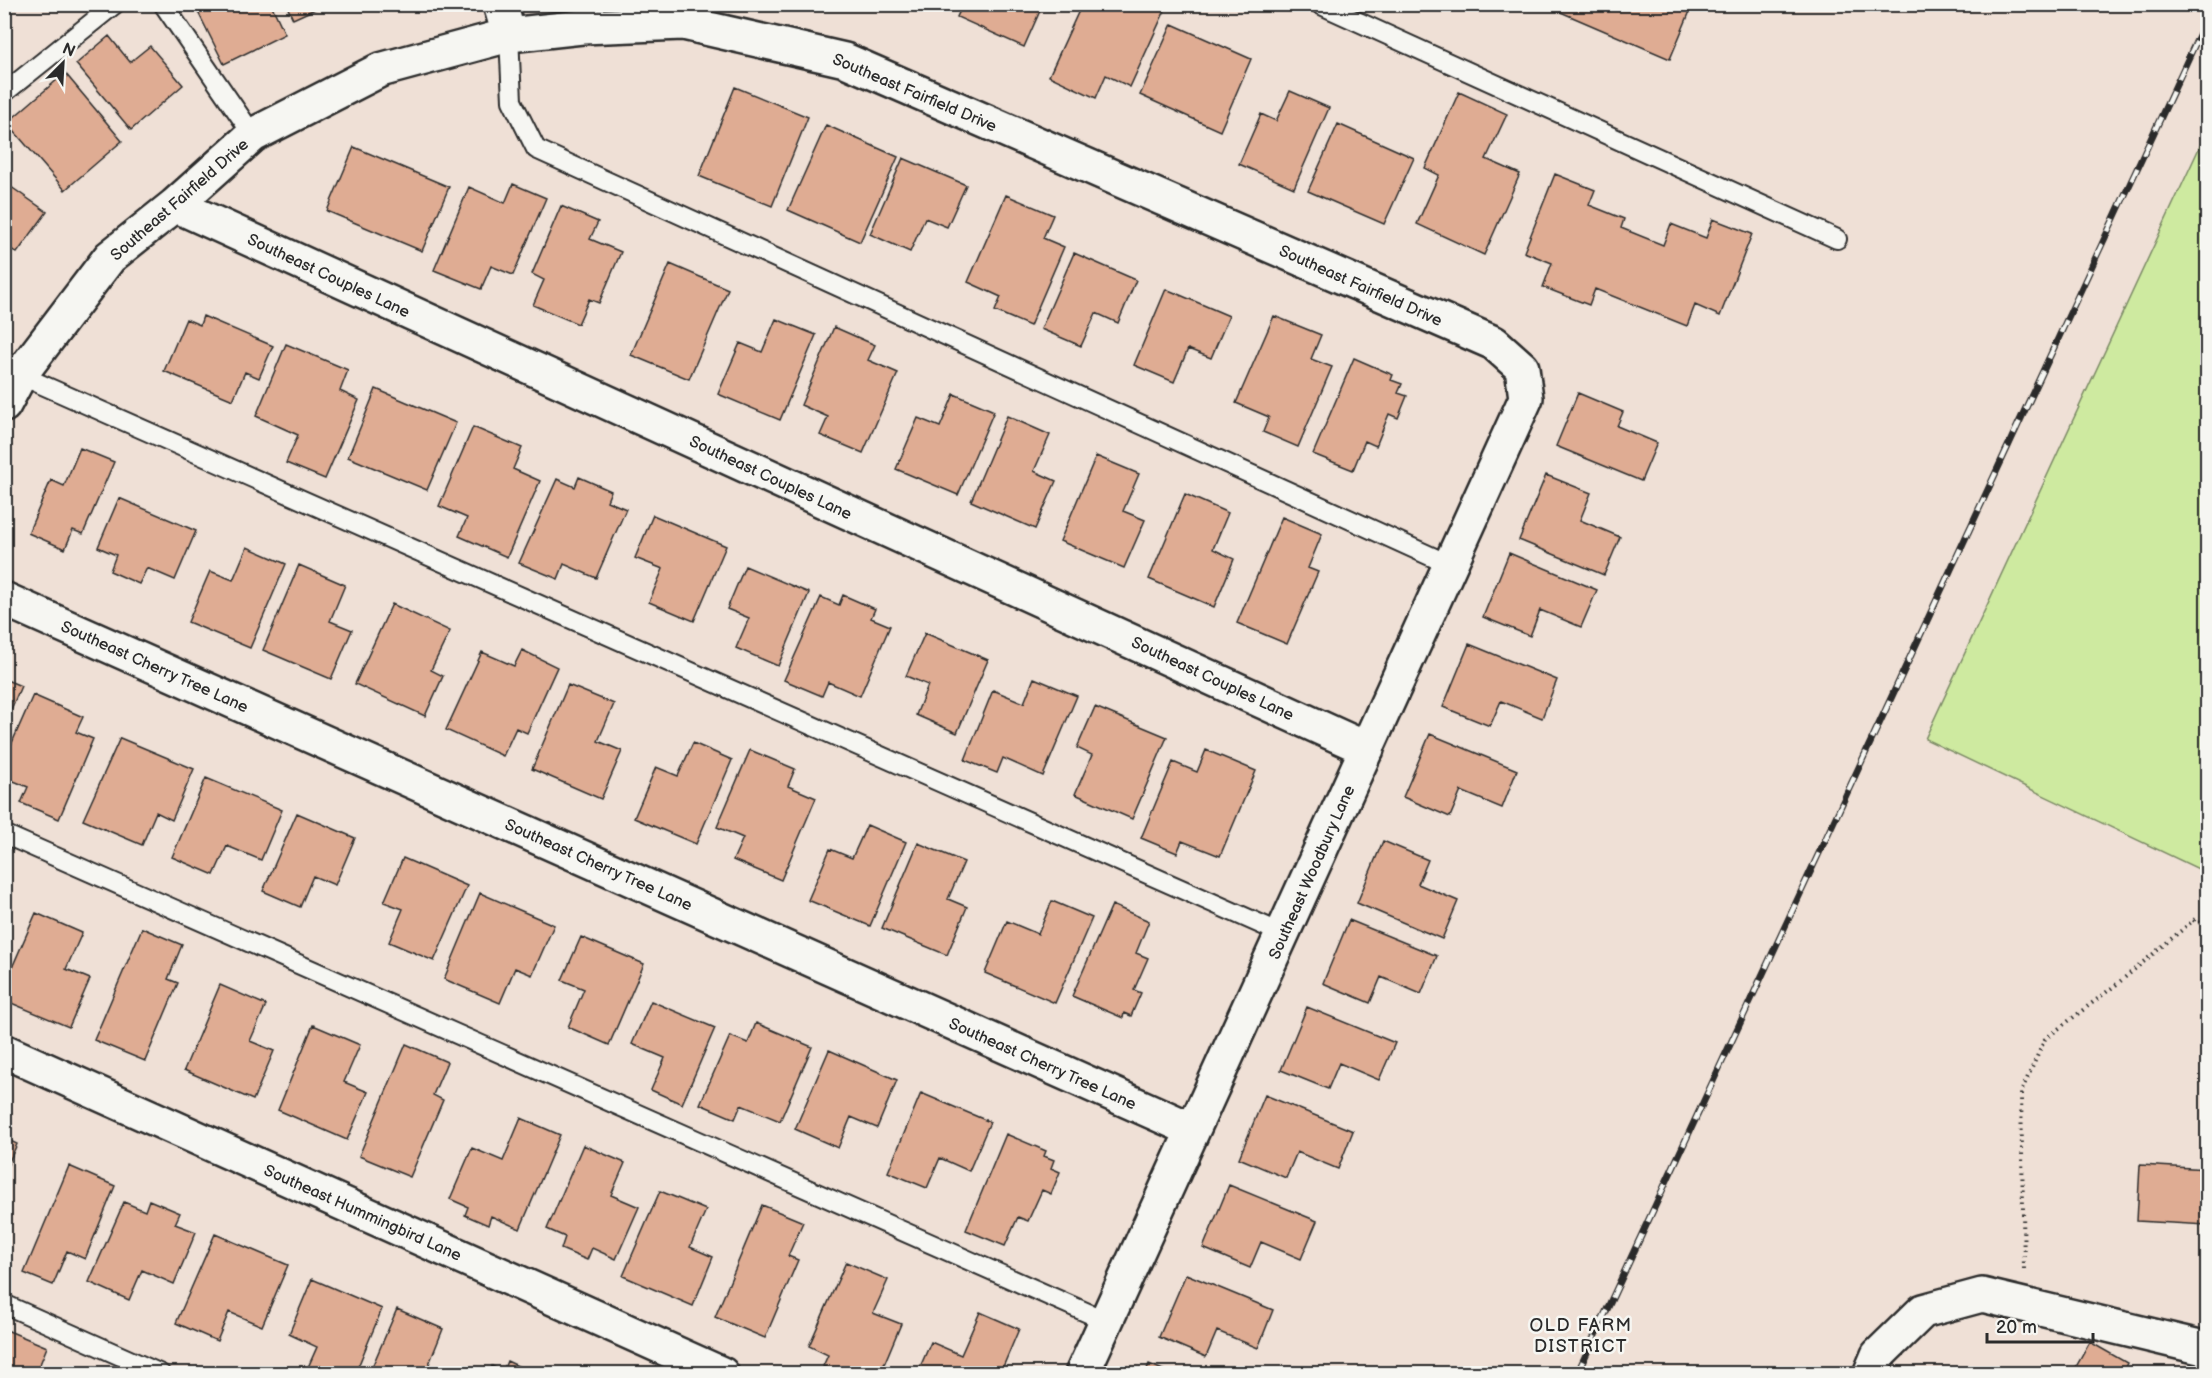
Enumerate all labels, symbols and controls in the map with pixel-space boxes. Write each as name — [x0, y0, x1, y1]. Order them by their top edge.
north arrow — [33, 33, 93, 93]
text: N — [59, 40, 78, 62]
street label: Southeast Fairfield Drive — [829, 50, 1000, 137]
street label: Southeast Fairfield Drive — [107, 135, 253, 265]
street label: Southeast Couples Lane — [244, 230, 413, 323]
street label: Southeast Fairfield Drive — [1276, 242, 1445, 331]
street label: Southeast Couples Lane — [686, 432, 855, 525]
street label: Southeast Cherry Tree Lane — [58, 617, 251, 718]
street label: Southeast Couples Lane — [1128, 633, 1297, 726]
street label: Southeast Woodbury Lane — [1265, 782, 1360, 963]
street label: Southeast Cherry Tree Lane — [502, 815, 695, 916]
street label: Southeast Cherry Tree Lane — [946, 1014, 1139, 1115]
street label: Southeast Hummingbird Lane — [261, 1161, 464, 1266]
scale bar — [1987, 1306, 2094, 1344]
district label: OLD FARM DISTRICT — [1529, 1315, 1633, 1357]
text: 20 m — [1996, 1317, 2037, 1338]

